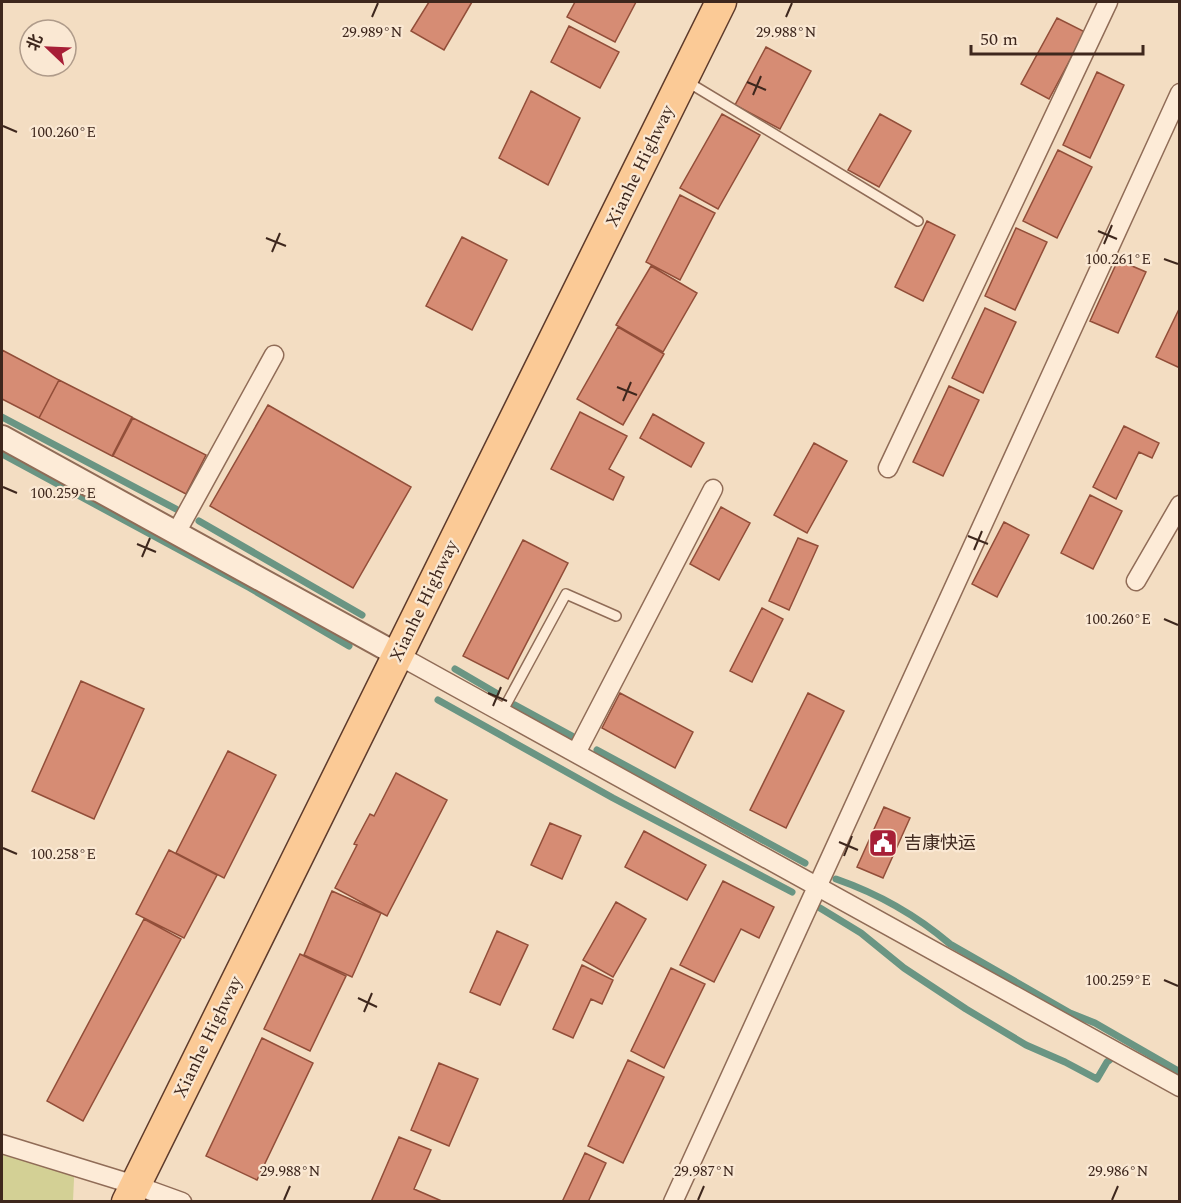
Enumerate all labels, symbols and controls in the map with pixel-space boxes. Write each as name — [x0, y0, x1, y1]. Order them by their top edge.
north arrow — [18, 18, 78, 78]
scale bar — [971, 18, 1144, 56]
text: 29.989°N — [342, 21, 402, 44]
text: 29.988°N — [756, 21, 816, 44]
text: 50 m — [980, 26, 1018, 53]
text: 北 — [21, 30, 49, 55]
street label: Xianhe Highway — [599, 99, 682, 232]
text: 100.260°E — [30, 121, 96, 144]
text: 100.261°E — [1085, 248, 1151, 271]
text: 100.259°E — [30, 482, 96, 505]
street label: Xianhe Highway — [383, 534, 466, 667]
text: 100.260°E — [1085, 608, 1151, 631]
public building icon: 吉康快运 — [867, 827, 899, 859]
place label: 吉康快运 — [904, 830, 976, 857]
text: 100.258°E — [30, 843, 96, 866]
text: 100.259°E — [1085, 969, 1151, 992]
street label: Xianhe Highway — [167, 970, 250, 1103]
text: 29.988°N — [260, 1160, 320, 1183]
text: 29.987°N — [674, 1160, 734, 1183]
text: 29.986°N — [1088, 1160, 1148, 1183]

